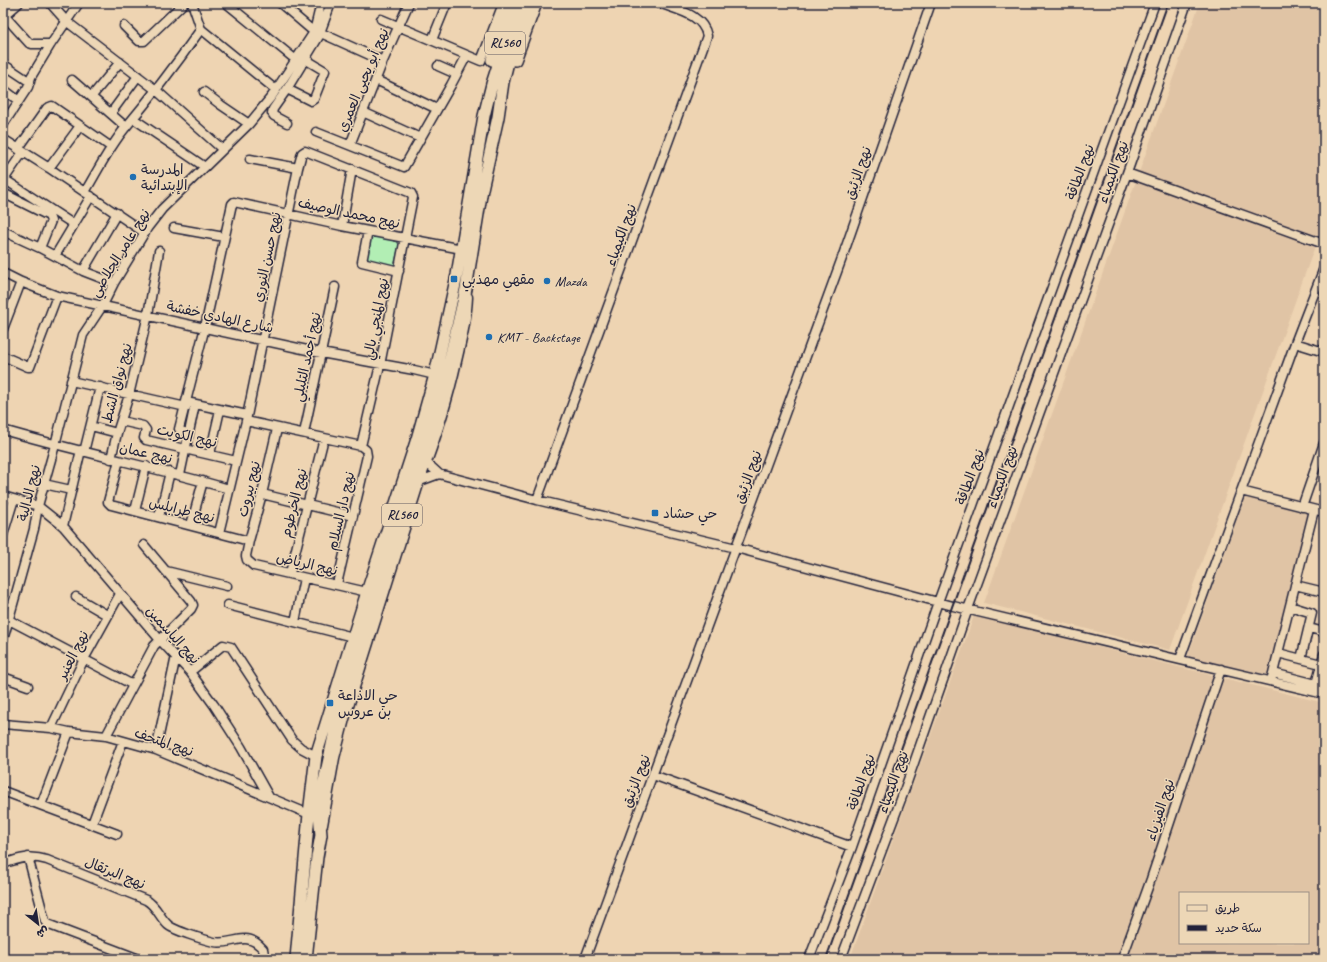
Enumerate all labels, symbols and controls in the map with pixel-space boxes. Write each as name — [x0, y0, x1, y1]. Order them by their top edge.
street label: نهج أبو يحيى العمري — [333, 25, 394, 135]
road number: RL560 — [485, 32, 525, 54]
street label: نهج الكيمياء — [1094, 138, 1133, 206]
street label: نهج الطاقة — [1062, 142, 1099, 203]
street label: نهج الزئبق — [841, 144, 876, 202]
place label: المدرسة الإبتدائية — [141, 161, 187, 195]
marker: المدرسة الإبتدائية — [128, 172, 138, 182]
street label: نهج محمد الوصيف — [296, 194, 402, 233]
street label: نهج الكيمياء — [602, 201, 641, 269]
street label: نهج عامر الجلاصي — [86, 206, 157, 302]
street label: نهج حسن النوري — [249, 210, 287, 304]
place label: مقهي مهذبي — [462, 271, 535, 292]
place label: Mazda — [555, 273, 588, 290]
marker: مقهي مهذبي — [449, 274, 459, 284]
street label: نهج المنجي بالي — [360, 276, 396, 362]
marker: Mazda — [542, 276, 552, 286]
street label: شارع الهادي خفشة — [165, 297, 275, 339]
street label: نهج أحمد التليلي — [289, 311, 329, 404]
place label: KMT - Backstage — [497, 329, 581, 346]
marker: KMT - Backstage — [484, 332, 494, 342]
street label: نهج نواق الشط — [98, 341, 137, 425]
street label: نهج الكويت — [155, 421, 219, 452]
street label: نهج عمان — [118, 439, 174, 468]
street label: نهج الكيمياء — [983, 443, 1022, 511]
street label: نهج الطاقة — [952, 447, 989, 508]
street label: نهج الزئبق — [731, 448, 766, 506]
street label: نهج بيروت — [234, 459, 265, 519]
street label: نهج الدالية — [14, 463, 45, 523]
street label: نهج الخرطوم — [277, 467, 313, 540]
street label: نهج دار السلام — [324, 470, 360, 553]
street label: نهج طرابلس — [147, 494, 217, 527]
road number: RL560 — [382, 504, 422, 526]
place label: حي حشاد — [663, 505, 717, 526]
marker: حي حشاد — [650, 508, 660, 518]
street label: نهج الرياض — [274, 549, 339, 580]
street label: نهج الياسمين — [142, 602, 204, 668]
street label: نهج العنبر — [53, 628, 93, 684]
place label: حي الاذاعة بن عروس — [338, 687, 398, 720]
marker: حي الاذاعة بن عروس — [325, 698, 335, 708]
street label: نهج المتحف — [132, 724, 196, 761]
street label: نهج الكيمياء — [874, 748, 913, 816]
street label: نهج الزئبق — [618, 752, 655, 810]
street label: نهج الطاقة — [843, 752, 879, 813]
street label: نهج الفيزياء — [1142, 777, 1179, 843]
street label: نهج البرتقال — [82, 853, 148, 894]
legend — [1179, 892, 1309, 944]
text: طريق — [1215, 900, 1240, 916]
north arrow — [18, 904, 58, 944]
text: سكة حديد — [1215, 920, 1262, 936]
text: ش — [34, 924, 52, 942]

